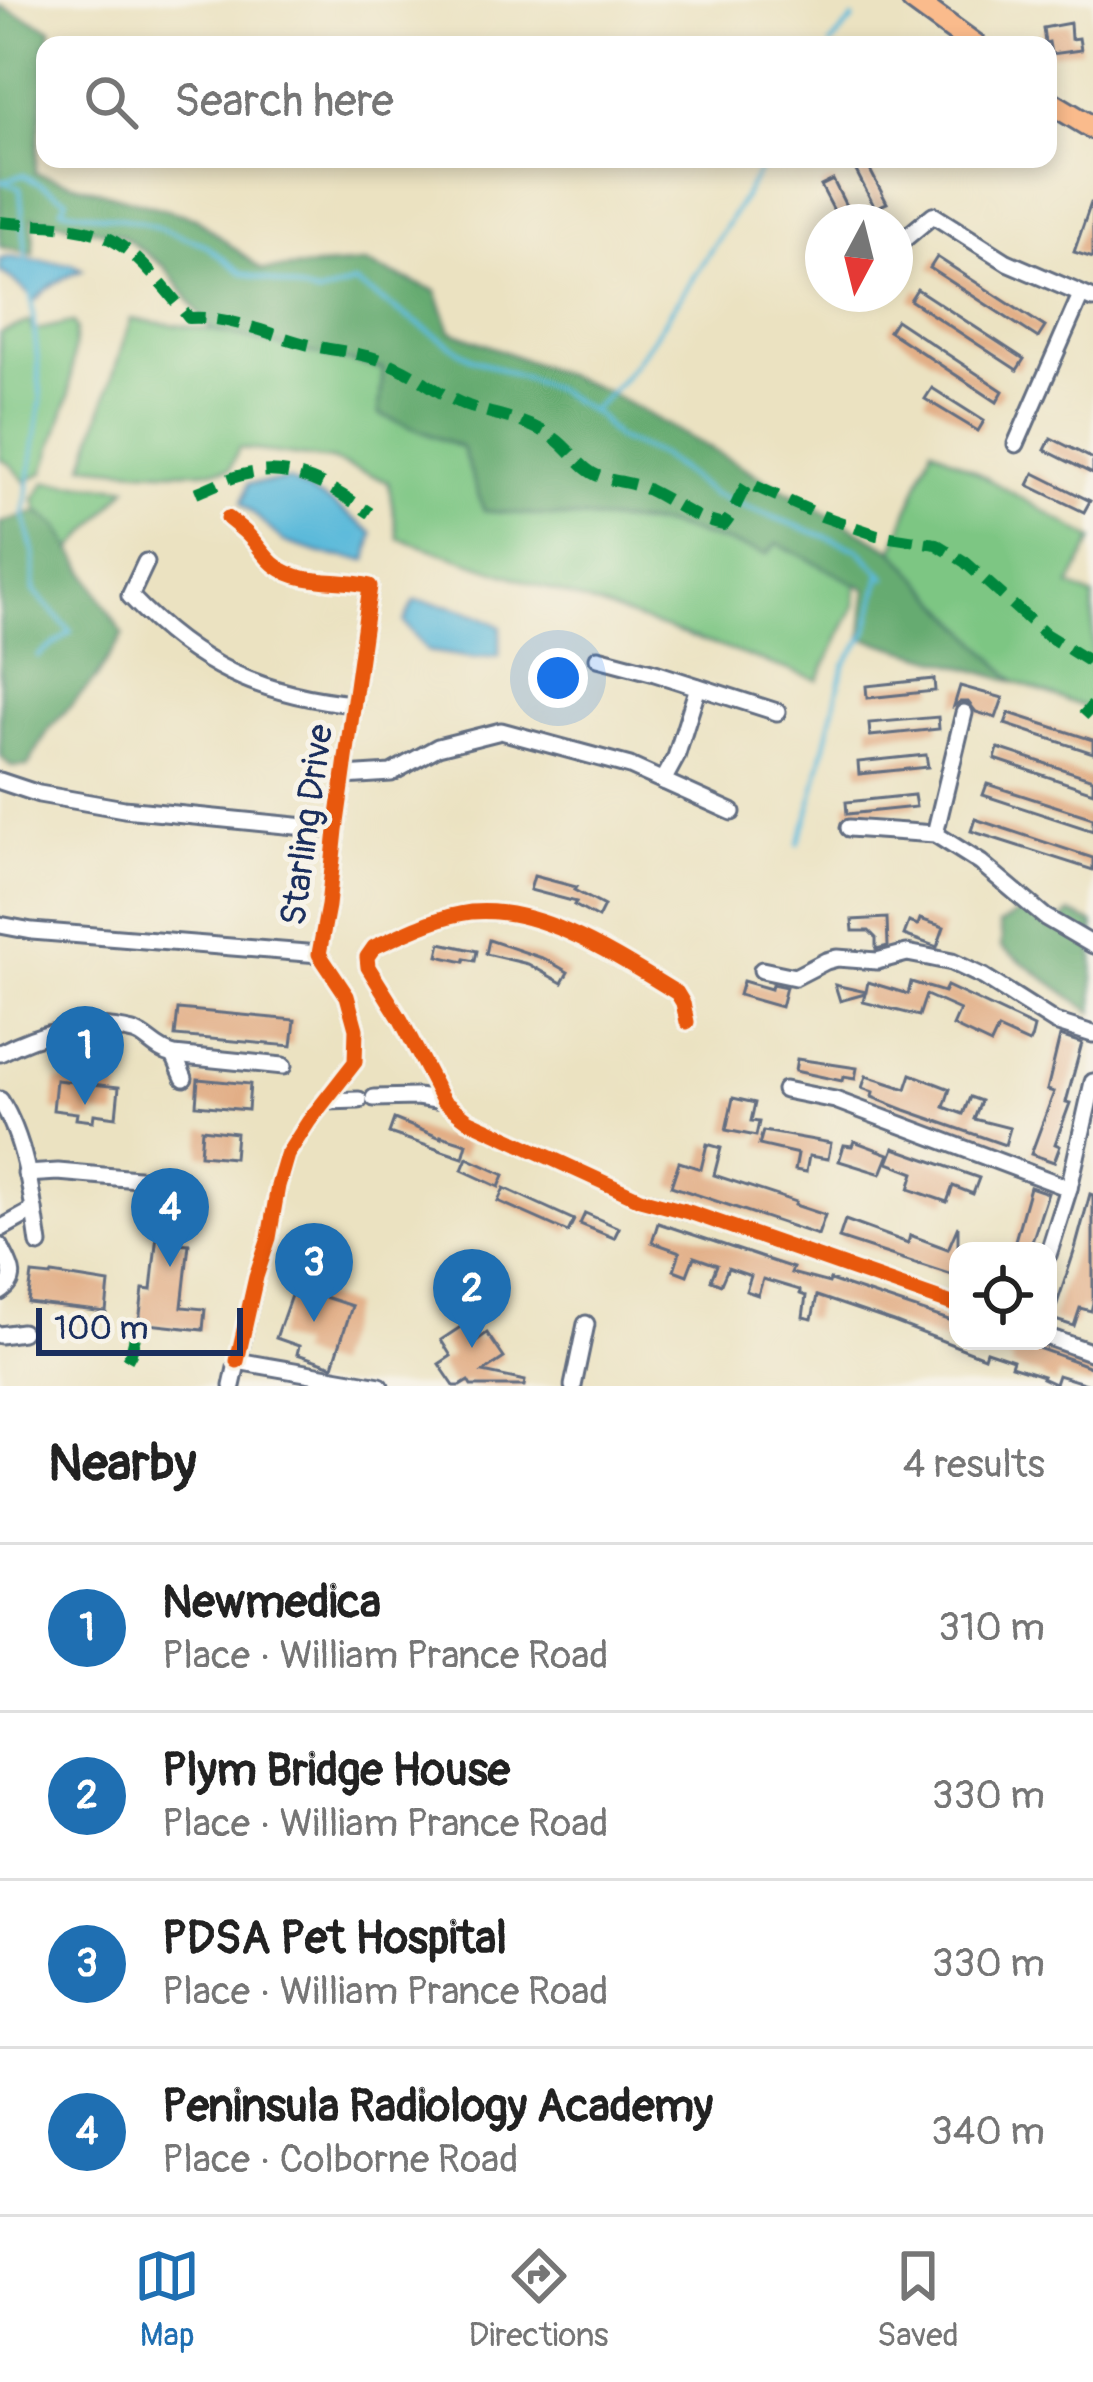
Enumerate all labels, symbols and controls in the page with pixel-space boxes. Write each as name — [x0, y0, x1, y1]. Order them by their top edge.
search box — [36, 36, 1057, 168]
icon: search — [78, 69, 144, 135]
text: Search here — [174, 74, 394, 130]
north arrow — [805, 204, 913, 312]
your location — [528, 648, 588, 708]
street label: Starling Drive — [271, 721, 343, 929]
pin: 1 — [46, 1006, 124, 1105]
pin: 4 — [131, 1168, 209, 1267]
pin: 3 — [275, 1223, 353, 1322]
map controls — [949, 1242, 1057, 1350]
button: locate — [949, 1242, 1057, 1350]
pin: 2 — [433, 1249, 511, 1348]
scale bar — [36, 1302, 243, 1355]
text: 100 m — [54, 1308, 148, 1349]
text: Nearby — [48, 1432, 196, 1496]
text: 4 results — [903, 1440, 1045, 1489]
text: Newmedica — [162, 1575, 381, 1631]
text: 1 — [79, 1603, 95, 1652]
text: 310 m — [938, 1603, 1045, 1652]
text: Place · William Prance Road — [162, 1631, 608, 1680]
text: Plym Bridge House — [162, 1743, 510, 1799]
text: 2 — [76, 1771, 98, 1820]
text: 330 m — [932, 1771, 1045, 1820]
text: Place · William Prance Road — [162, 1799, 608, 1848]
text: PDSA Pet Hospital — [162, 1911, 507, 1967]
text: 3 — [76, 1939, 98, 1988]
text: 330 m — [932, 1939, 1045, 1988]
text: Place · William Prance Road — [162, 1967, 608, 2016]
text: Peninsula Radiology Academy — [162, 2079, 713, 2135]
text: 4 — [76, 2107, 98, 2156]
text: 340 m — [931, 2107, 1045, 2156]
text: Place · Colborne Road — [162, 2135, 518, 2184]
tab: Map — [134, 2243, 200, 2356]
tab: Directions — [469, 2243, 609, 2356]
tab: Saved — [877, 2243, 959, 2356]

